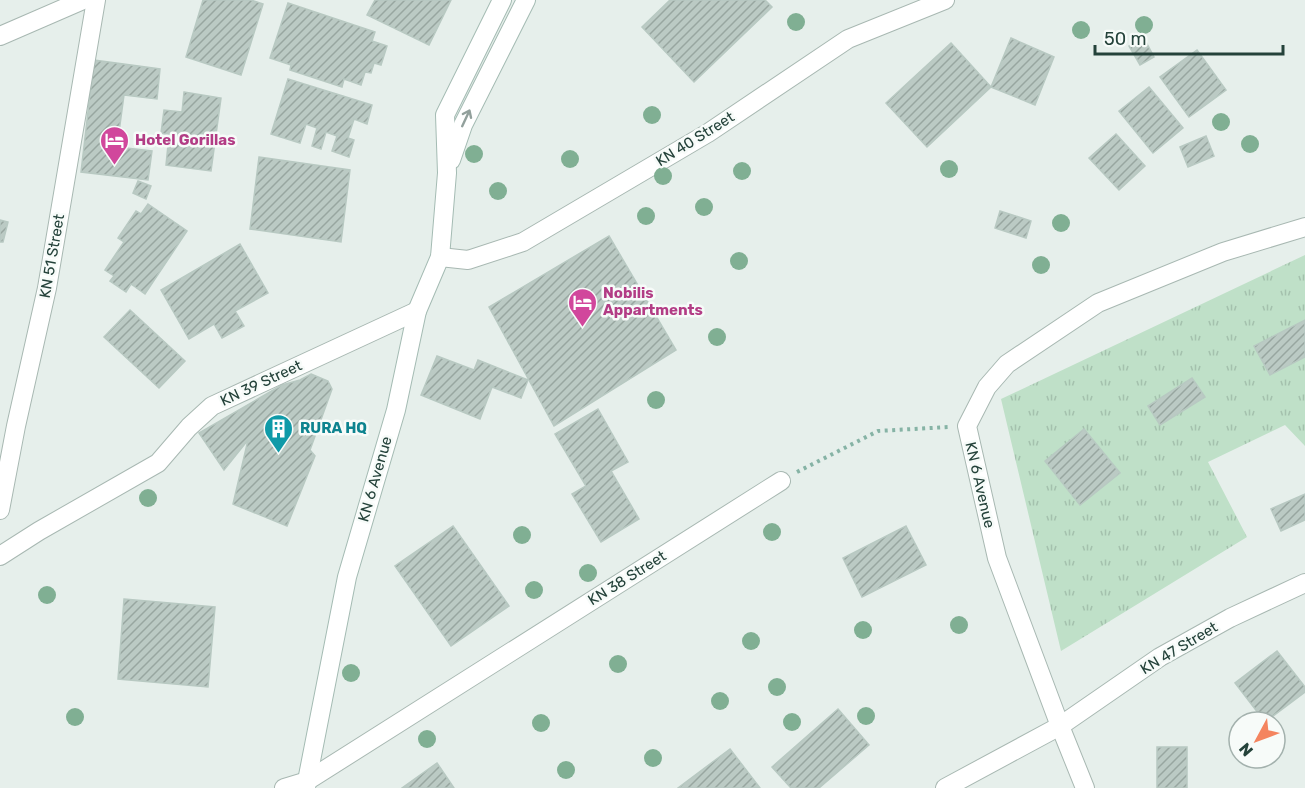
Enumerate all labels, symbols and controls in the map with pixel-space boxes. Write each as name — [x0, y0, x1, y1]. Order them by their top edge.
scale bar — [1095, 18, 1282, 56]
text: 50 m — [1104, 28, 1147, 50]
street label: KN 40 Street — [652, 108, 738, 170]
one-way arrow — [461, 109, 473, 127]
hotel icon: Hotel Gorillas — [98, 124, 130, 166]
place label: Hotel Gorillas — [135, 131, 236, 149]
street label: KN 51 Street — [36, 212, 68, 300]
place label: Nobilis Appartments — [603, 284, 703, 319]
hotel icon: Nobilis Appartments — [566, 286, 598, 328]
street label: KN 39 Street — [217, 356, 305, 410]
building icon: RURA HQ — [263, 412, 295, 454]
place label: RURA HQ — [300, 419, 367, 437]
street label: KN 6 Avenue — [354, 434, 396, 524]
street label: KN 6 Avenue — [961, 440, 999, 530]
street label: KN 38 Street — [585, 547, 669, 609]
street label: KN 47 Street — [1137, 618, 1221, 678]
north arrow — [1227, 710, 1287, 770]
text: N — [1235, 739, 1257, 760]

